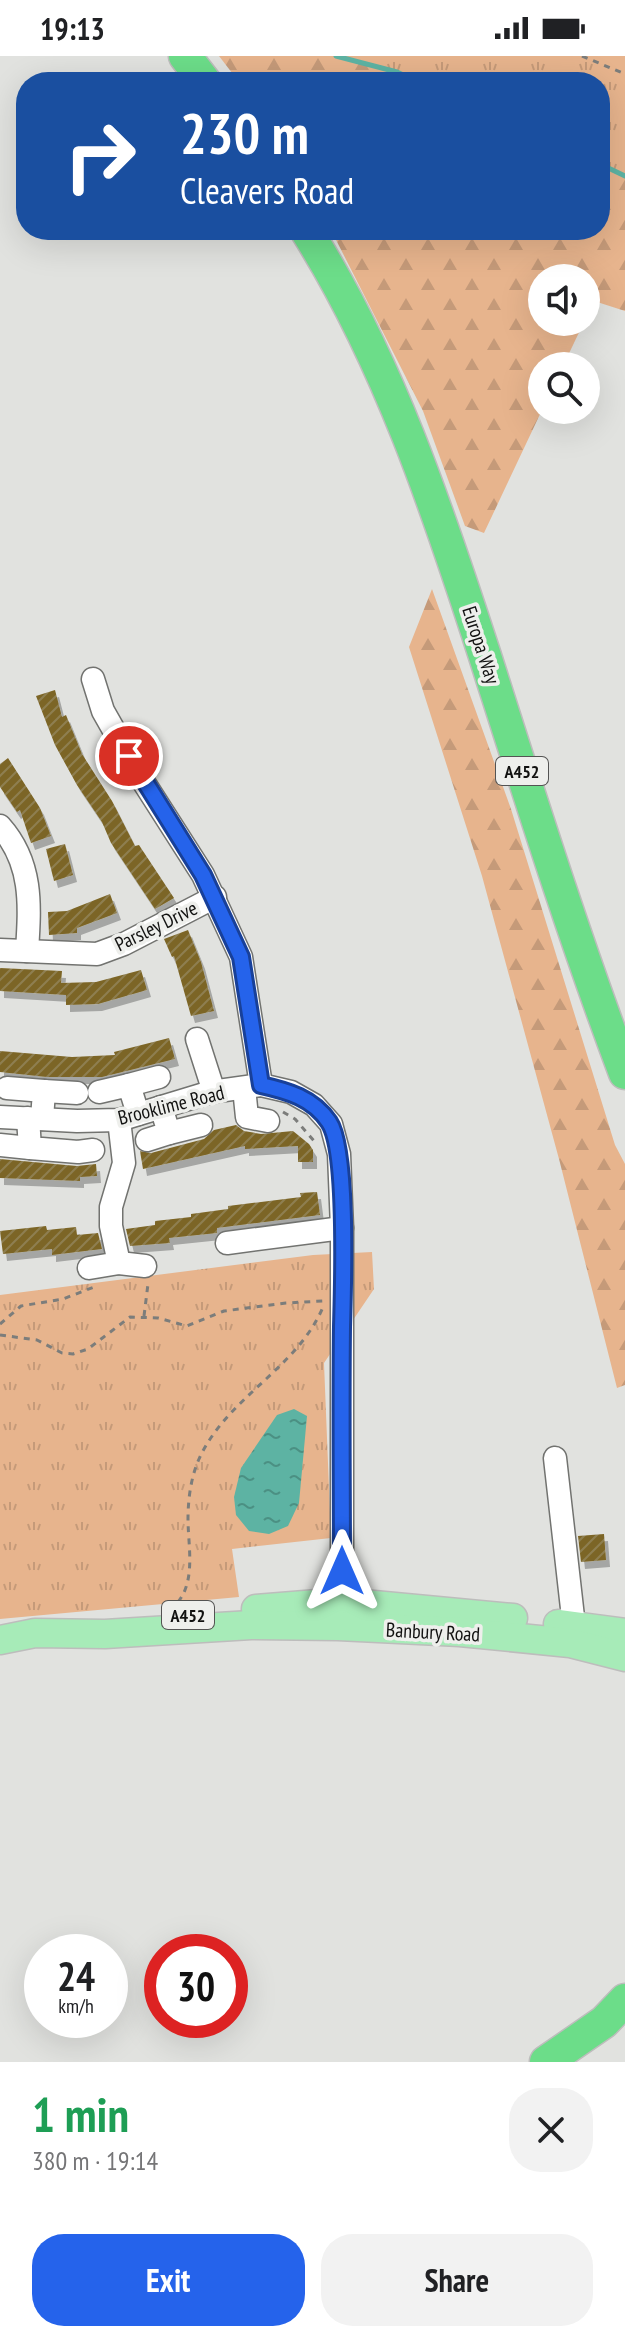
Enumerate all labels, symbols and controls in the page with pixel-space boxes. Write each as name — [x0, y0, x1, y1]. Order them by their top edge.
text: 19:13 — [40, 9, 105, 48]
text: 230 m — [180, 97, 309, 169]
icon: right — [48, 104, 152, 208]
text: Cleavers Road — [180, 167, 354, 214]
map controls — [528, 264, 600, 424]
button: sound — [528, 264, 600, 336]
button: search — [528, 352, 600, 424]
street label: Europa Way — [456, 603, 506, 688]
pin — [95, 722, 163, 790]
icon: arrive — [107, 734, 151, 778]
road number: A452 — [496, 757, 548, 785]
street label: Parsley Drive — [110, 895, 202, 957]
street label: Brooklime Road — [115, 1079, 227, 1131]
position arrow — [300, 1529, 384, 1613]
road number: A452 — [162, 1601, 214, 1629]
street label: Banbury Road — [385, 1617, 481, 1647]
speed limit sign: 30 — [144, 1934, 248, 2038]
text: 24 — [57, 1950, 95, 2002]
text: km/h — [58, 1993, 94, 2019]
text: 1 min — [32, 2083, 129, 2145]
button: close — [509, 2088, 593, 2172]
text: 380 m · 19:14 — [32, 2144, 158, 2177]
button: Exit — [32, 2234, 305, 2326]
button: Share — [321, 2234, 593, 2326]

